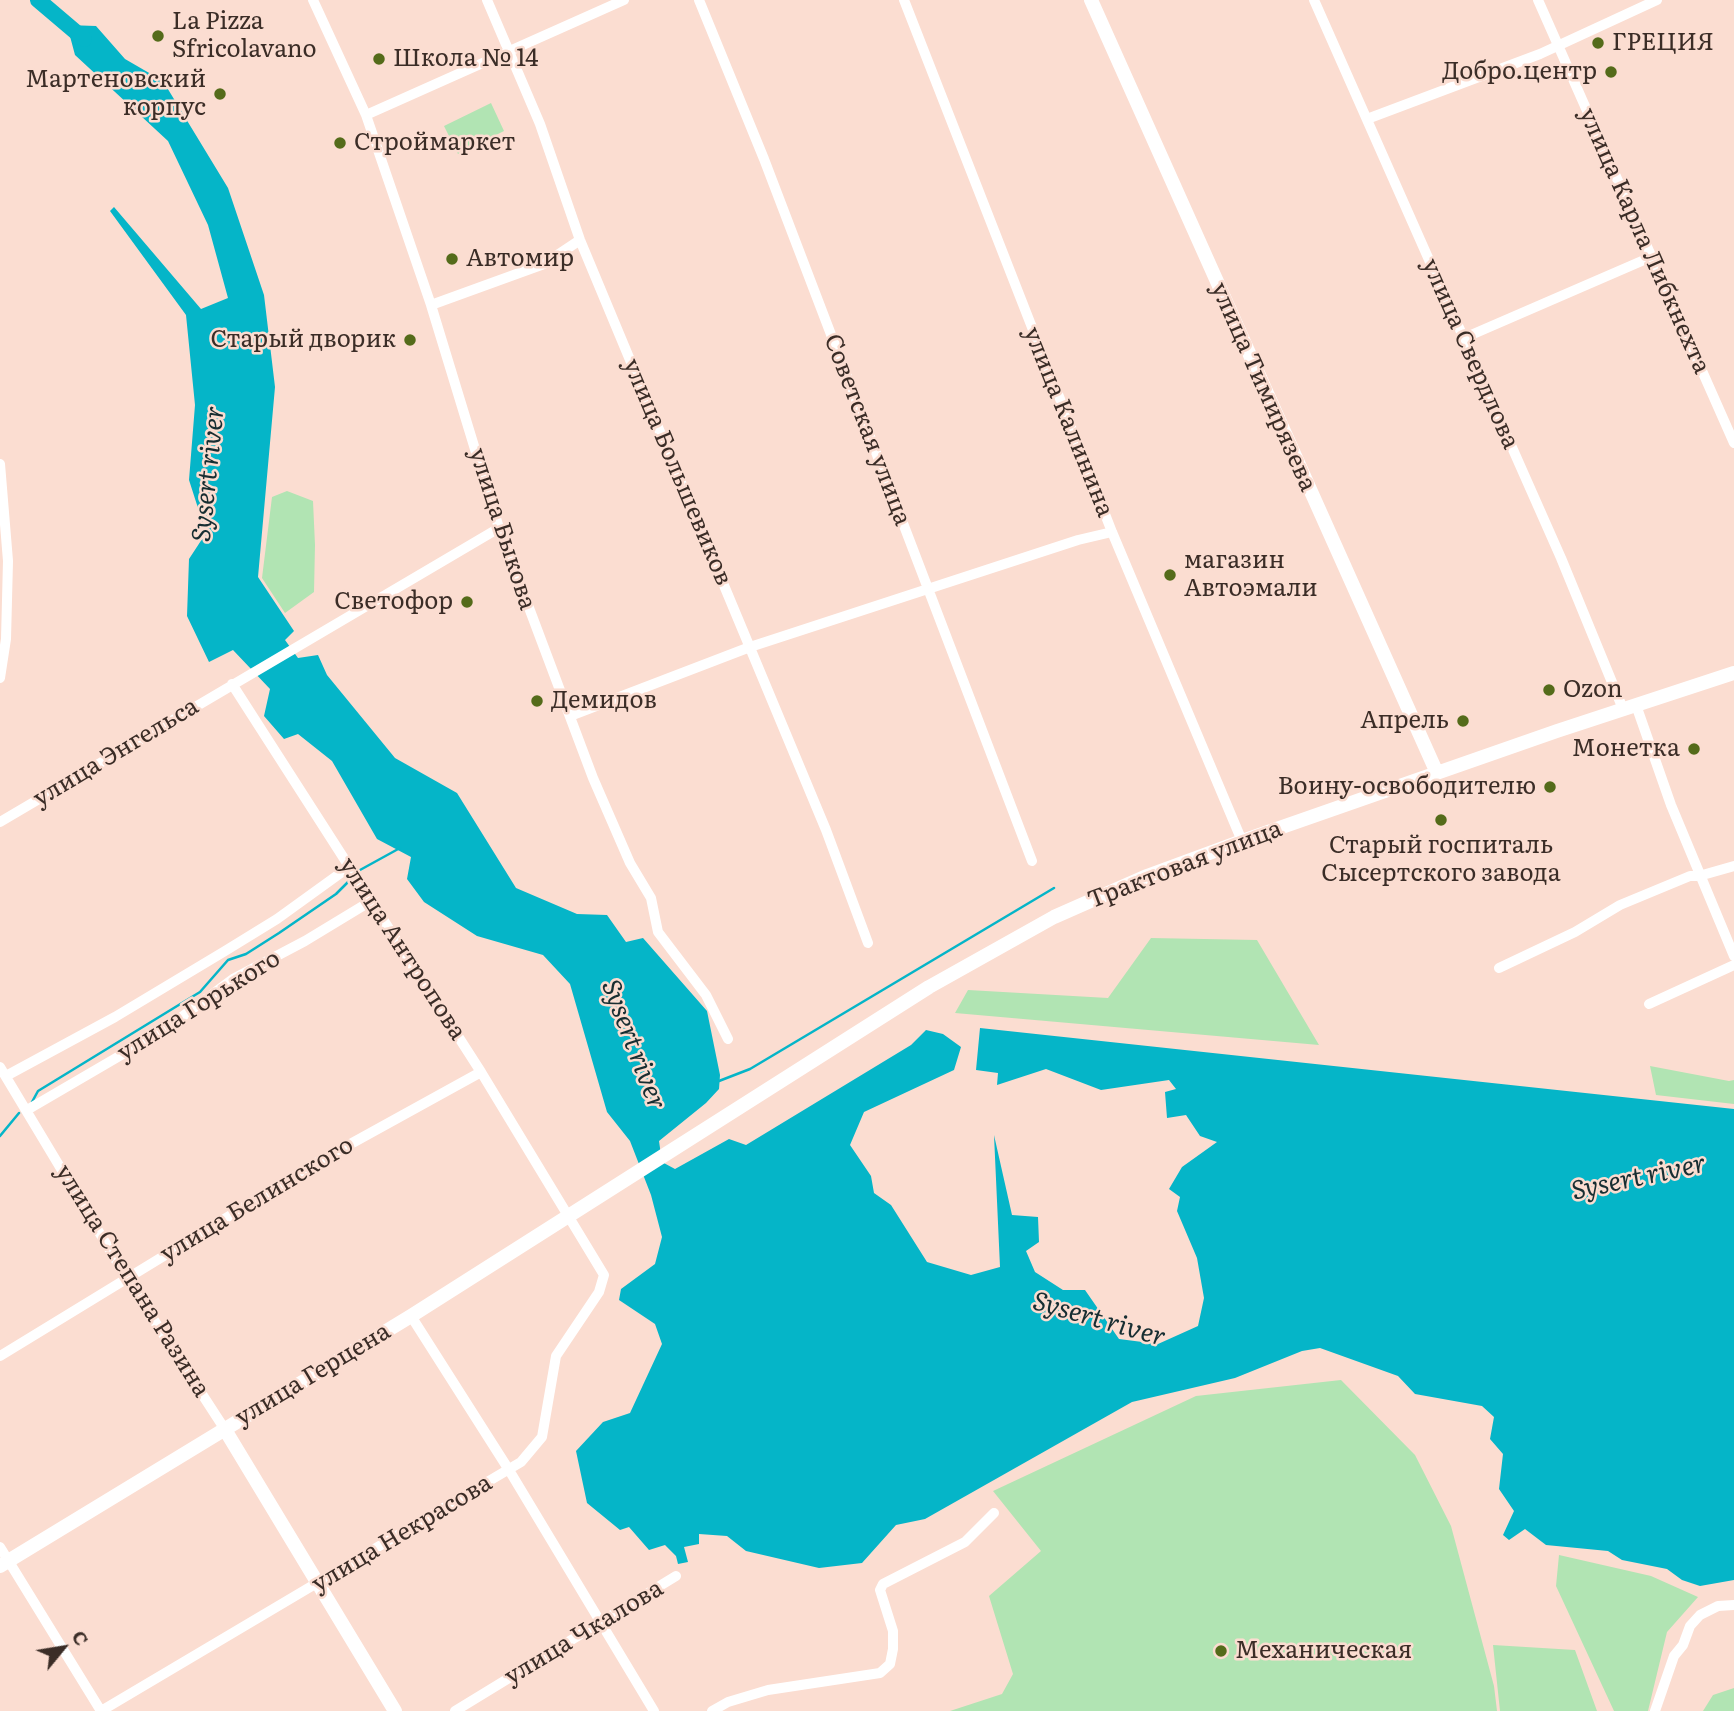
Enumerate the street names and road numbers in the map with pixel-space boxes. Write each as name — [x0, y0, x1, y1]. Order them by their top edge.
street label: улица Карла Либкнехта — [1572, 104, 1716, 378]
street label: улица Свердлова — [1415, 254, 1525, 454]
street label: улица Тимирязева — [1204, 278, 1322, 496]
street label: улица Калинина — [1017, 323, 1119, 521]
street label: Советская улица — [817, 330, 917, 530]
street label: улица Большевиков — [616, 354, 738, 590]
street label: улица Быкова — [462, 444, 542, 614]
street label: улица Энгельса — [28, 692, 204, 814]
street label: Трактовая улица — [1084, 815, 1286, 915]
street label: улица Антропова — [332, 852, 472, 1046]
street label: улица Горького — [112, 944, 286, 1068]
street label: улица Белинского — [155, 1131, 359, 1269]
street label: улица Степана Разина — [49, 1159, 215, 1403]
street label: улица Герцена — [230, 1317, 396, 1433]
street label: улица Некрасова — [307, 1469, 497, 1599]
street label: улица Чкалова — [499, 1574, 669, 1692]

